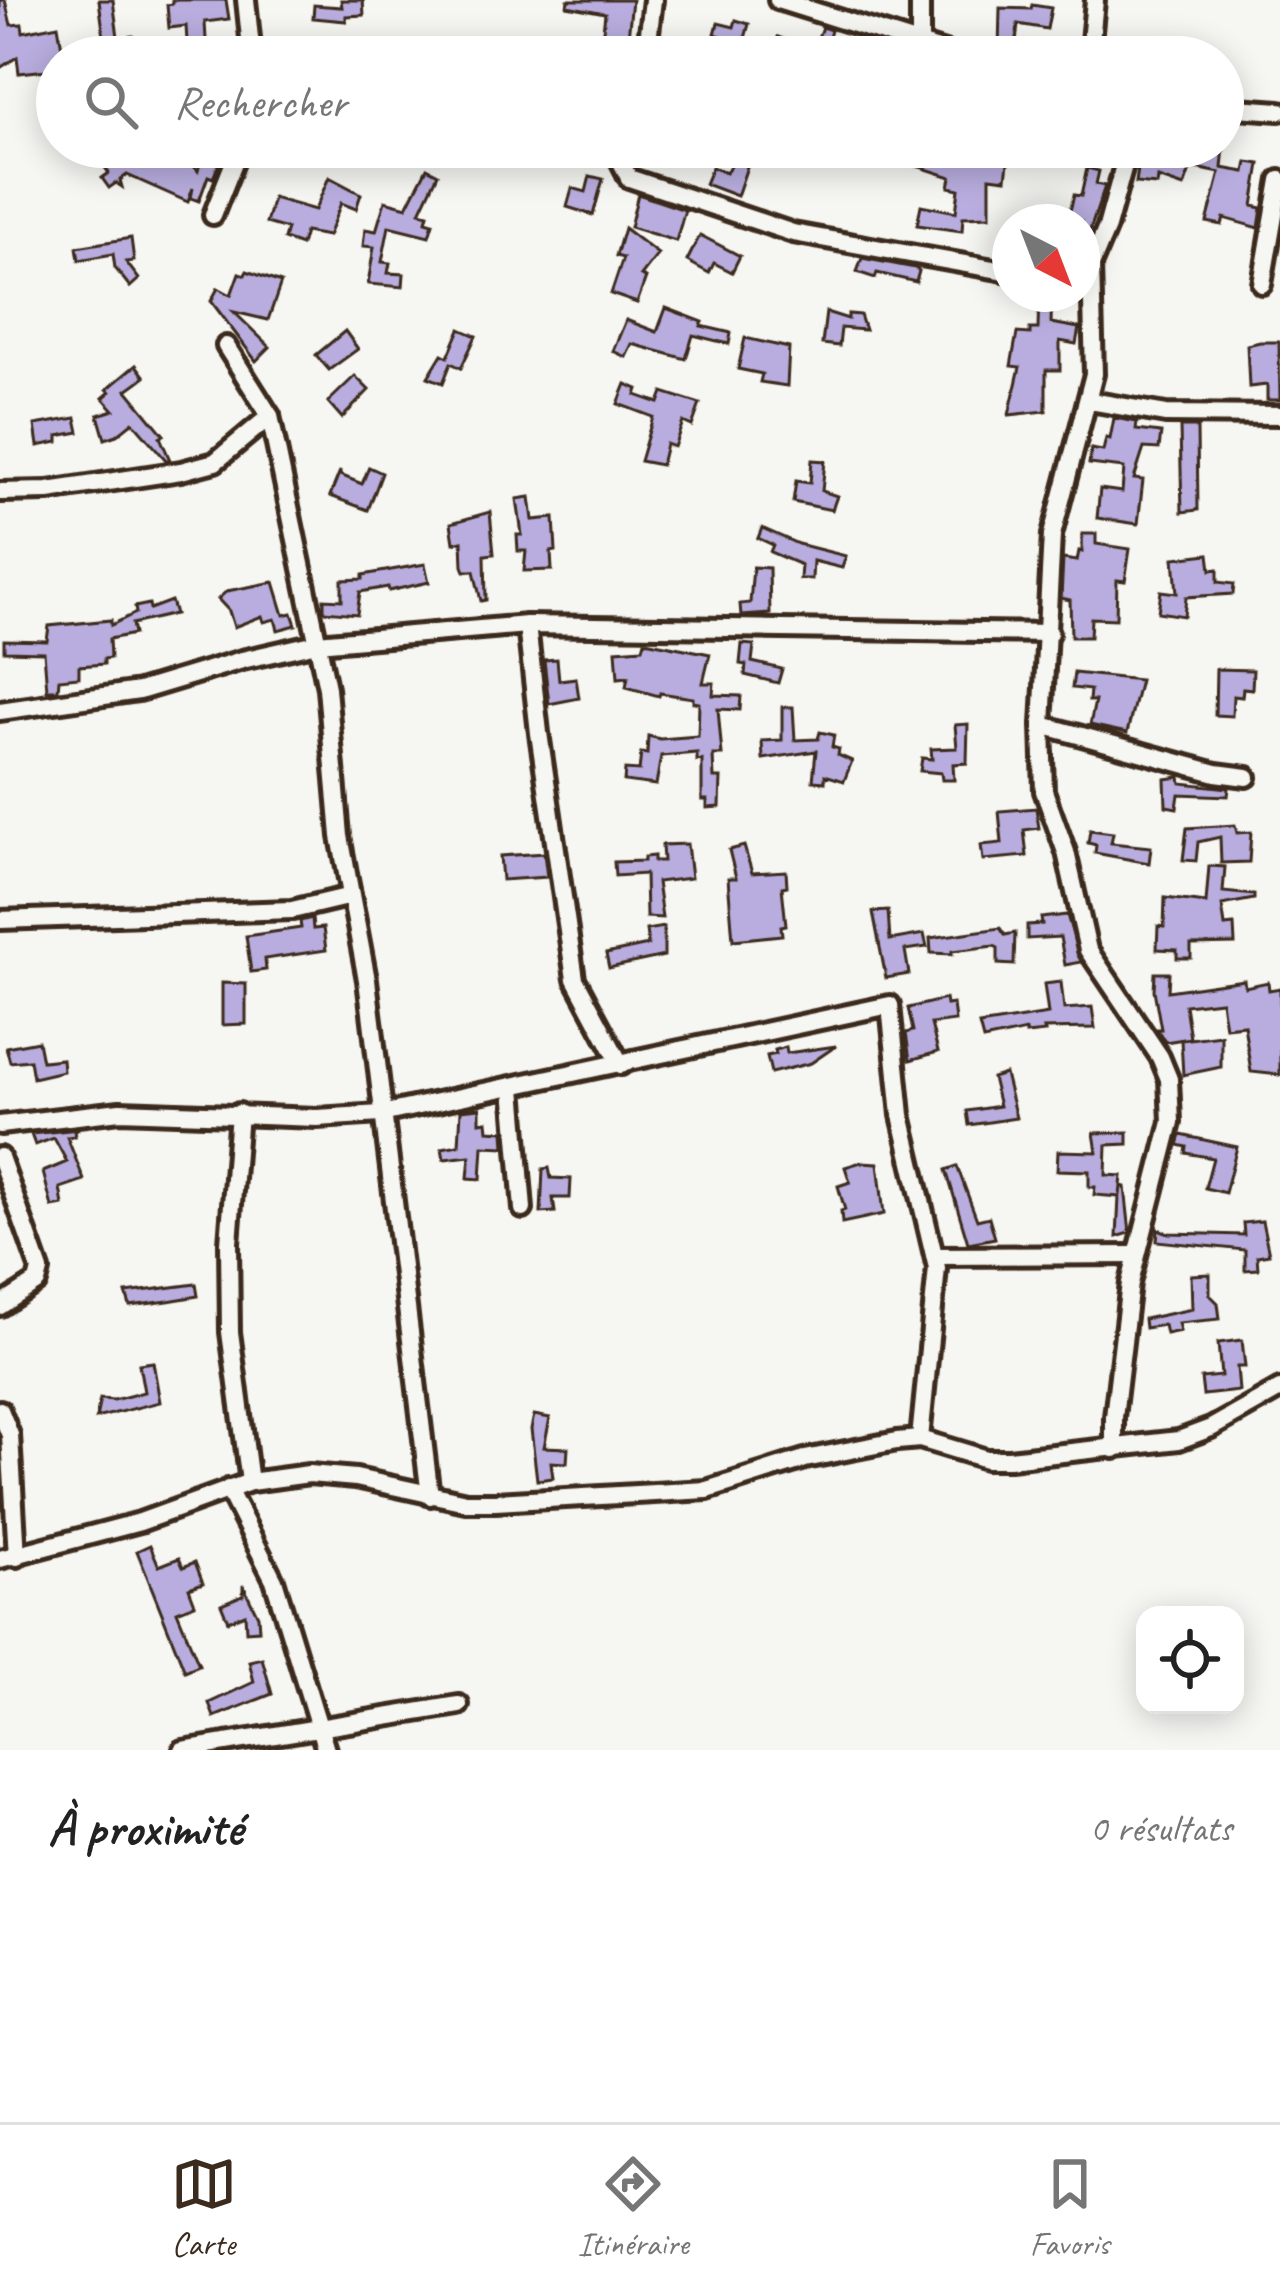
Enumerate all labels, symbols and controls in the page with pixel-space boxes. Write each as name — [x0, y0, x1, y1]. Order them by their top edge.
search box — [36, 36, 1244, 168]
icon: search — [78, 69, 144, 135]
text: Rechercher — [174, 74, 347, 131]
north arrow — [992, 204, 1100, 312]
map controls — [1136, 1606, 1244, 1714]
button: locate — [1136, 1606, 1244, 1714]
text: À proximité — [48, 1796, 242, 1860]
text: 0 résultats — [1089, 1804, 1232, 1853]
tab: Carte — [171, 2151, 237, 2265]
tab: Itinéraire — [578, 2151, 689, 2265]
tab: Favoris — [1030, 2151, 1109, 2265]

